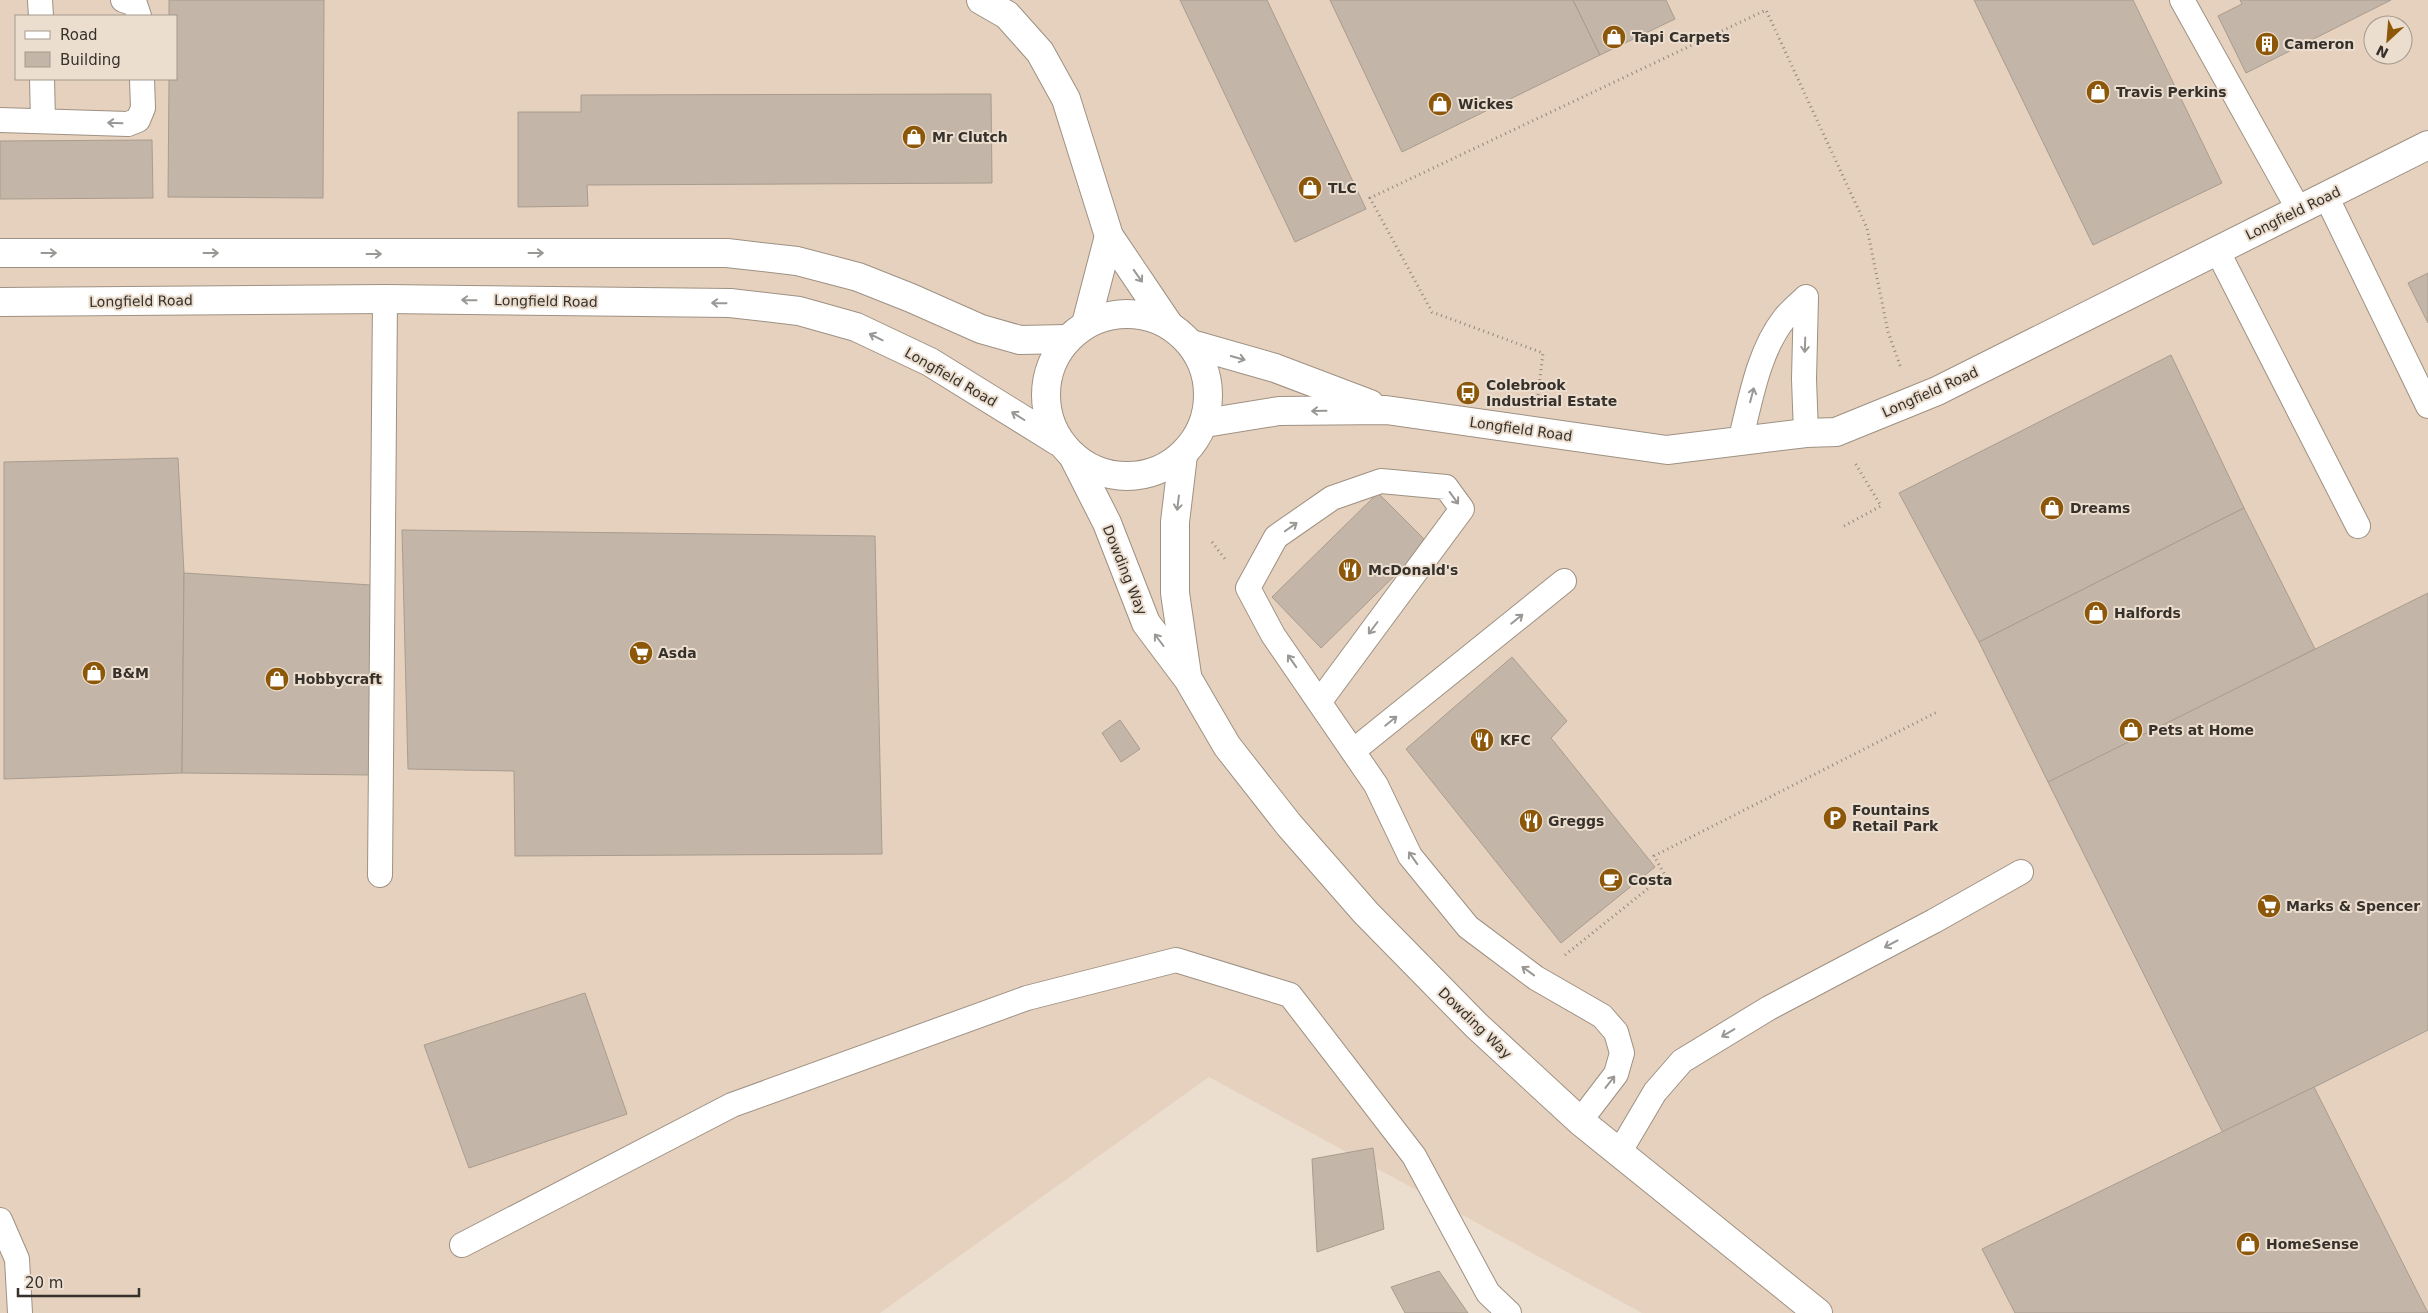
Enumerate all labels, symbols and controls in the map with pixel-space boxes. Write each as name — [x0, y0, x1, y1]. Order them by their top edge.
legend — [15, 15, 178, 80]
north arrow — [2363, 15, 2413, 65]
shop icon: Tapi Carpets — [1601, 24, 1627, 50]
text: Road — [60, 26, 98, 44]
place label: Tapi Carpets — [1632, 29, 1730, 45]
building icon: Cameron — [2254, 31, 2280, 57]
place label: Cameron — [2284, 36, 2354, 52]
text: N — [2374, 42, 2391, 61]
text: Building — [60, 51, 121, 69]
shop icon: Travis Perkins — [2085, 79, 2111, 105]
place label: Travis Perkins — [2116, 84, 2227, 100]
shop icon: Wickes — [1427, 91, 1453, 117]
place label: Wickes — [1458, 96, 1513, 112]
one-way arrow — [107, 118, 124, 128]
shop icon: Mr Clutch — [901, 124, 927, 150]
place label: Mr Clutch — [932, 129, 1008, 145]
shop icon: TLC — [1297, 175, 1323, 201]
place label: TLC — [1328, 180, 1357, 196]
street label: Longfield Road — [2243, 183, 2343, 243]
one-way arrow — [40, 248, 56, 258]
one-way arrow — [202, 248, 219, 258]
one-way arrow — [528, 248, 544, 258]
one-way arrow — [365, 249, 381, 258]
one-way arrow — [1133, 269, 1143, 283]
street label: Longfield Road — [89, 292, 193, 310]
street label: Longfield Road — [494, 292, 598, 310]
one-way arrow — [461, 295, 478, 305]
one-way arrow — [711, 298, 727, 308]
one-way arrow — [869, 331, 884, 341]
one-way arrow — [1800, 337, 1809, 353]
street label: Longfield Road — [902, 344, 1000, 410]
one-way arrow — [1230, 353, 1246, 363]
street label: Longfield Road — [1879, 364, 1981, 420]
place label: Colebrook Industrial Estate — [1486, 377, 1617, 409]
bus stop icon: Colebrook Industrial Estate — [1455, 380, 1481, 406]
one-way arrow — [1747, 387, 1757, 403]
one-way arrow — [1312, 406, 1328, 416]
one-way arrow — [1011, 410, 1025, 421]
street label: Longfield Road — [1469, 414, 1573, 444]
one-way arrow — [1449, 491, 1459, 505]
one-way arrow — [1172, 495, 1182, 511]
shop icon: Dreams — [2039, 495, 2065, 521]
place label: Dreams — [2070, 500, 2130, 516]
one-way arrow — [1284, 522, 1298, 532]
street label: Dowding Way — [1100, 523, 1150, 617]
restaurant icon: McDonald's — [1337, 557, 1363, 583]
place label: McDonald's — [1368, 562, 1458, 578]
shop icon: Halfords — [2083, 600, 2109, 626]
place label: Halfords — [2114, 605, 2181, 621]
one-way arrow — [1510, 613, 1523, 624]
one-way arrow — [1367, 621, 1378, 634]
one-way arrow — [1153, 634, 1164, 647]
supermarket icon: Asda — [628, 640, 654, 666]
place label: Asda — [658, 645, 697, 661]
one-way arrow — [1287, 655, 1297, 669]
shop icon: B&M — [81, 660, 107, 686]
place label: B&M — [112, 665, 149, 681]
shop icon: Hobbycraft — [264, 666, 290, 692]
place label: Hobbycraft — [294, 671, 382, 687]
one-way arrow — [1384, 715, 1397, 726]
shop icon: Pets at Home — [2118, 717, 2144, 743]
place label: Pets at Home — [2148, 722, 2254, 738]
restaurant icon: KFC — [1469, 727, 1495, 753]
place label: KFC — [1500, 732, 1531, 748]
place label: Fountains Retail Park — [1852, 802, 1939, 834]
parking icon: Fountains Retail Park — [1822, 805, 1848, 831]
restaurant icon: Greggs — [1518, 808, 1544, 834]
place label: Greggs — [1548, 813, 1604, 829]
one-way arrow — [1408, 851, 1418, 865]
cafe icon: Costa — [1598, 867, 1624, 893]
place label: Costa — [1628, 872, 1672, 888]
supermarket icon: Marks & Spencer — [2256, 893, 2282, 919]
place label: Marks & Spencer — [2286, 898, 2420, 914]
one-way arrow — [1885, 940, 1899, 950]
one-way arrow — [1521, 966, 1535, 976]
street label: Dowding Way — [1435, 984, 1515, 1062]
one-way arrow — [1721, 1028, 1735, 1038]
one-way arrow — [1604, 1076, 1615, 1089]
shop icon: HomeSense — [2235, 1231, 2261, 1257]
place label: HomeSense — [2266, 1236, 2359, 1252]
scale bar — [18, 1266, 139, 1298]
text: 20 m — [25, 1274, 63, 1292]

